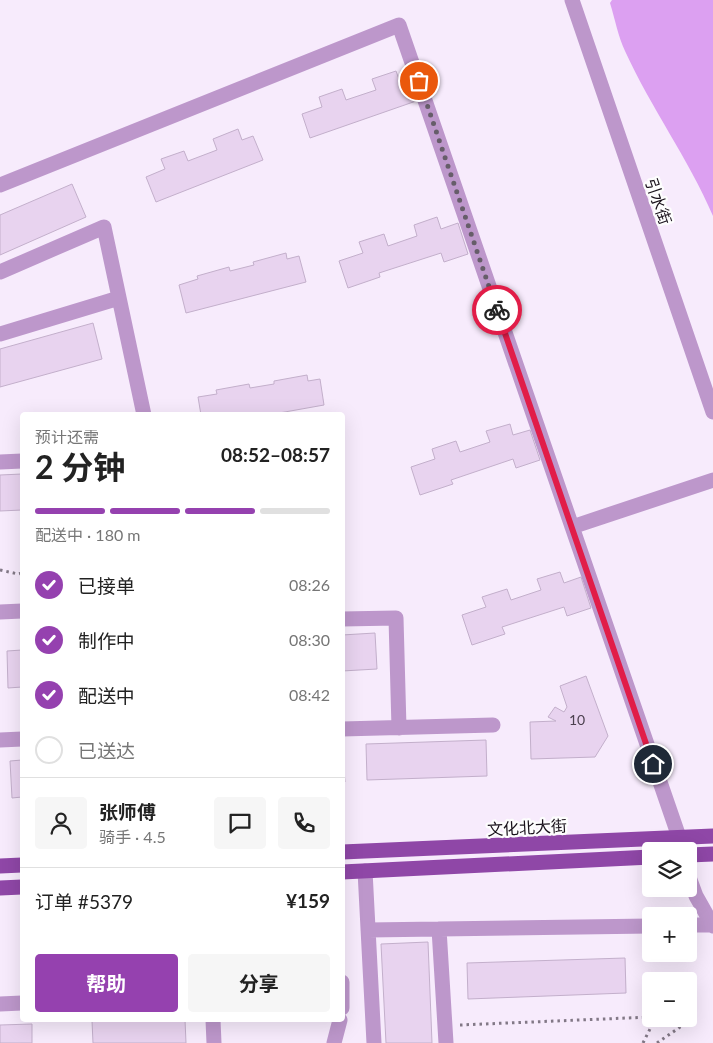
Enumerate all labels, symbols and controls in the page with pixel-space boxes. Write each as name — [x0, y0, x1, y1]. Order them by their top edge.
pin — [398, 60, 440, 102]
icon: bag — [405, 67, 433, 95]
street label: 引水街 — [642, 175, 676, 227]
courier — [472, 285, 522, 335]
icon: bike — [483, 296, 511, 324]
text: 预计还需 — [35, 427, 99, 446]
text: 08:52–08:57 — [221, 443, 330, 466]
text: 2 分钟 — [35, 447, 125, 486]
text: 配送中 · 180 m — [35, 525, 140, 544]
icon: check — [35, 571, 63, 599]
text: 已接单 — [78, 574, 135, 597]
text: 08:26 — [289, 575, 330, 594]
icon: check — [35, 626, 63, 654]
text: 制作中 — [78, 629, 135, 652]
text: 08:30 — [289, 630, 330, 649]
icon: check — [35, 681, 63, 709]
text: 配送中 — [78, 684, 135, 707]
text: 08:42 — [289, 685, 330, 704]
house number: 10 — [569, 711, 585, 728]
text: 已送达 — [78, 739, 135, 762]
pin — [632, 743, 674, 785]
icon: home — [639, 750, 667, 778]
button: person — [35, 797, 87, 849]
button: chat — [214, 797, 266, 849]
button: phone — [278, 797, 330, 849]
text: 张师傅 — [99, 800, 156, 823]
street label: 文化北大街 — [487, 815, 567, 839]
text: 骑手 · 4.5 — [99, 827, 166, 846]
map controls — [642, 842, 697, 1027]
button: layers — [642, 842, 697, 897]
text: ¥159 — [286, 889, 330, 912]
text: 订单 #5379 — [35, 890, 133, 913]
button: + — [642, 907, 697, 962]
button: 帮助 — [35, 954, 178, 1012]
button: 分享 — [188, 954, 330, 1012]
button: − — [642, 972, 697, 1027]

